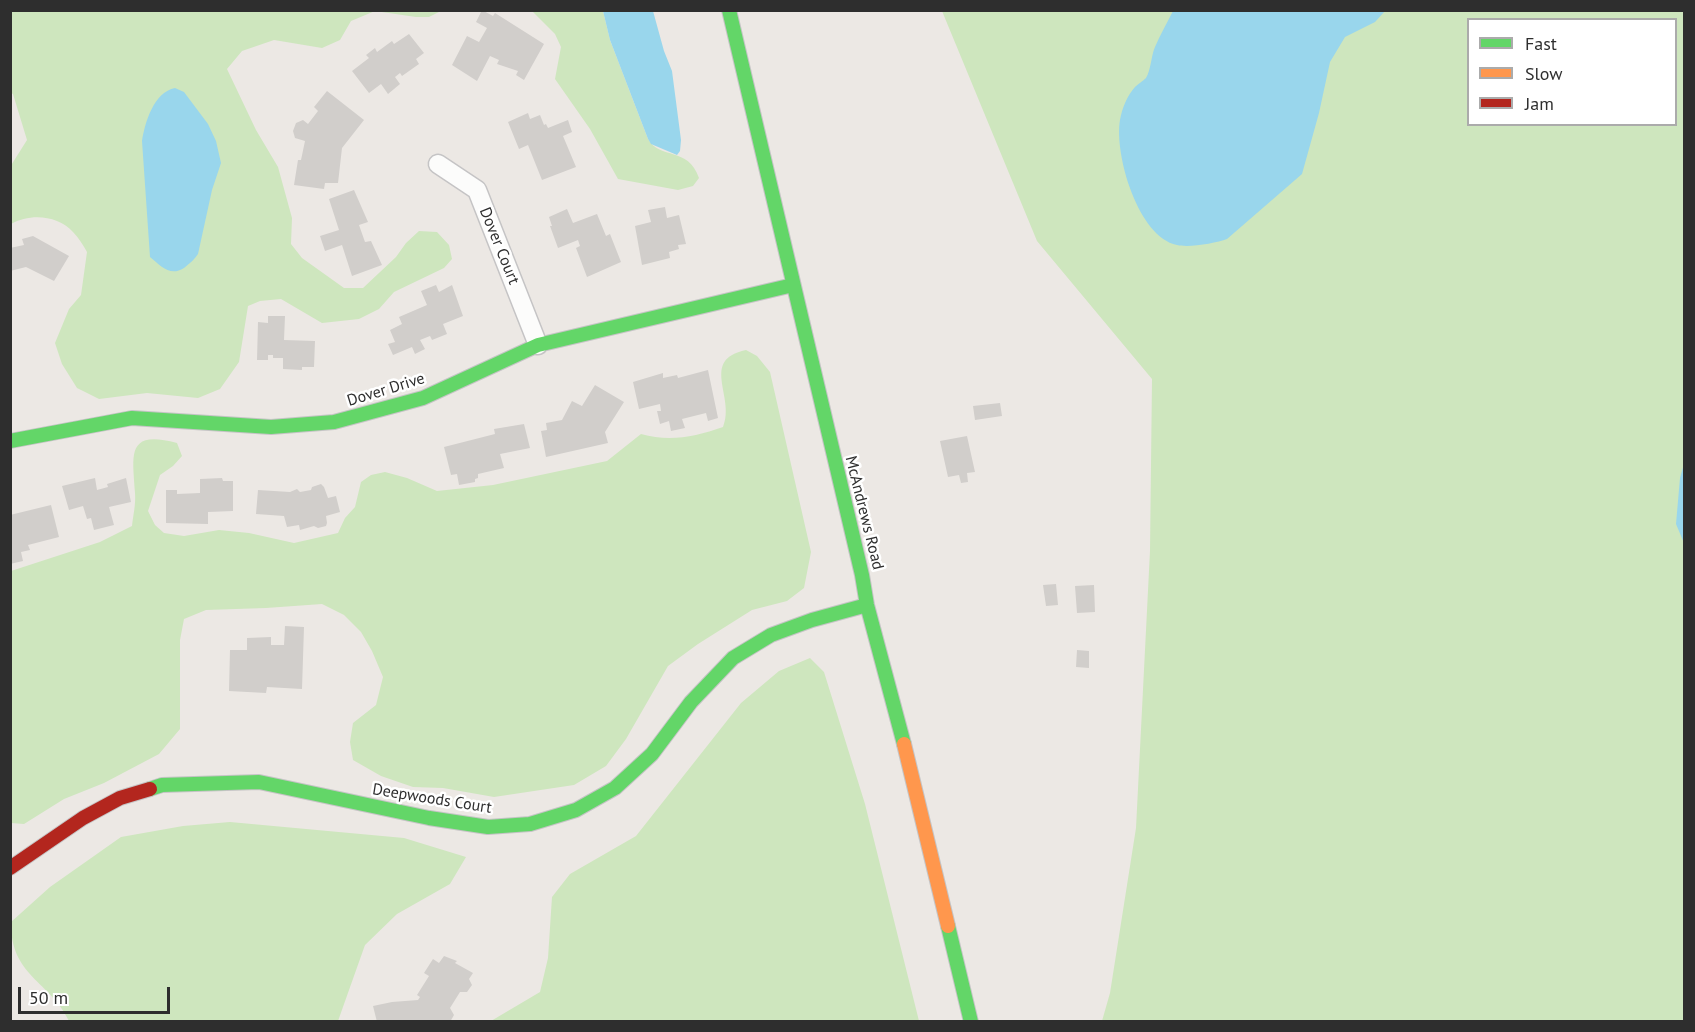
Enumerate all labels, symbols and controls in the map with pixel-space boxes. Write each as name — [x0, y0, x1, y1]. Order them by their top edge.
legend — [1467, 18, 1677, 126]
text: Fast — [1525, 32, 1557, 55]
text: Slow — [1525, 62, 1563, 85]
text: Jam — [1525, 92, 1554, 115]
street label: Dover Court — [475, 205, 523, 287]
street label: Dover Drive — [345, 369, 427, 411]
street label: McAndrews Road — [841, 454, 887, 572]
street label: Deepwoods Court — [371, 780, 493, 818]
scale bar — [21, 975, 172, 1013]
text: 50 m — [29, 986, 68, 1009]

